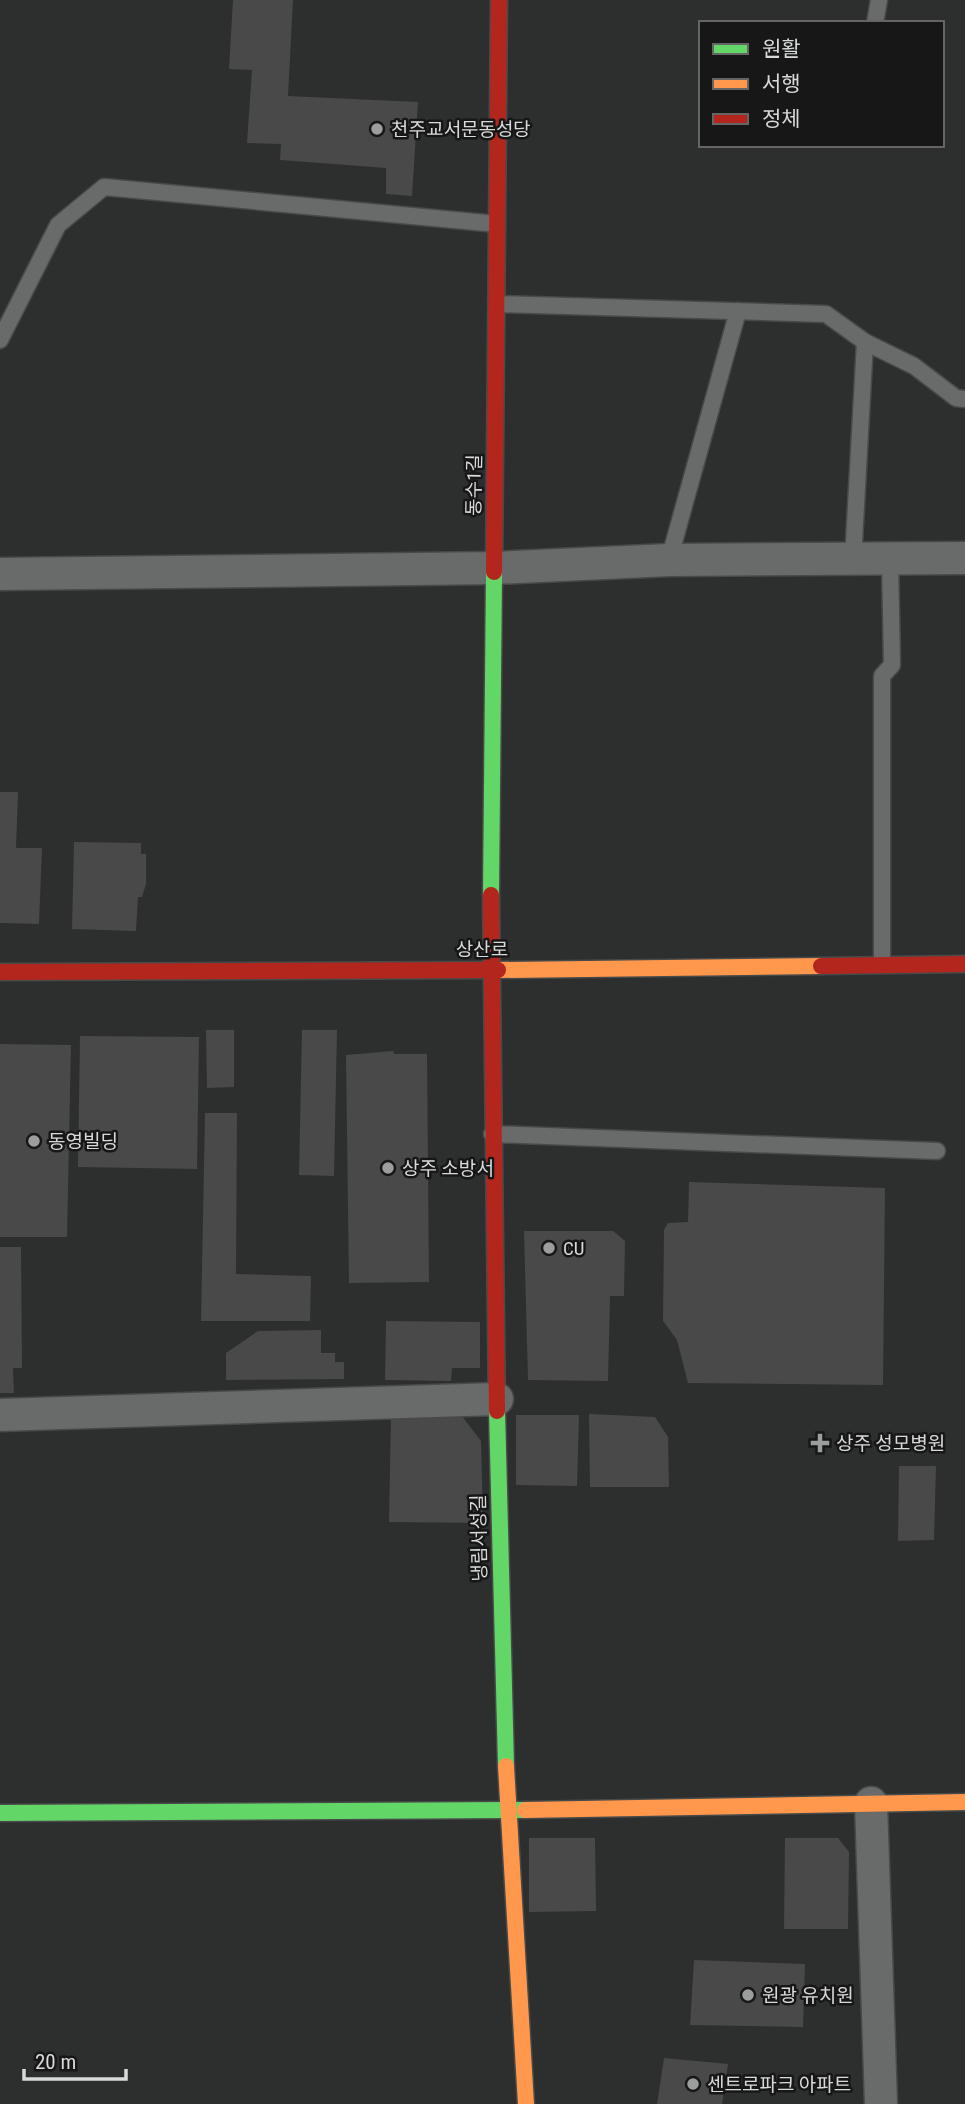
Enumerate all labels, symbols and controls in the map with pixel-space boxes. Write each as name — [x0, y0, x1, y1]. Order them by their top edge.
legend — [699, 21, 944, 147]
text: 원활 — [762, 37, 801, 61]
text: 서행 — [762, 72, 801, 96]
text: 정체 — [762, 107, 801, 131]
place label: 천주교서문동성당 — [391, 118, 531, 141]
marker: 천주교서문동성당 — [369, 121, 385, 137]
street label: 동수1길 — [462, 454, 486, 516]
street label: 상산로 — [456, 938, 508, 961]
place label: 동영빌딩 — [48, 1130, 118, 1153]
marker: 동영빌딩 — [26, 1133, 42, 1149]
place label: 상주 소방서 — [402, 1157, 494, 1180]
marker: 상주 소방서 — [380, 1160, 396, 1176]
place label: CU — [563, 1237, 584, 1260]
marker: CU — [541, 1240, 557, 1256]
place label: 상주 성모병원 — [836, 1432, 945, 1455]
marker: 상주 성모병원 — [810, 1433, 830, 1453]
street label: 냉림서성길 — [467, 1494, 491, 1582]
place label: 원광 유치원 — [762, 1984, 854, 2007]
marker: 원광 유치원 — [740, 1987, 756, 2003]
scale bar — [24, 2038, 126, 2082]
text: 20 m — [35, 2050, 76, 2074]
place label: 센트로파크 아파트 — [707, 2073, 851, 2096]
marker: 센트로파크 아파트 — [685, 2076, 701, 2092]

